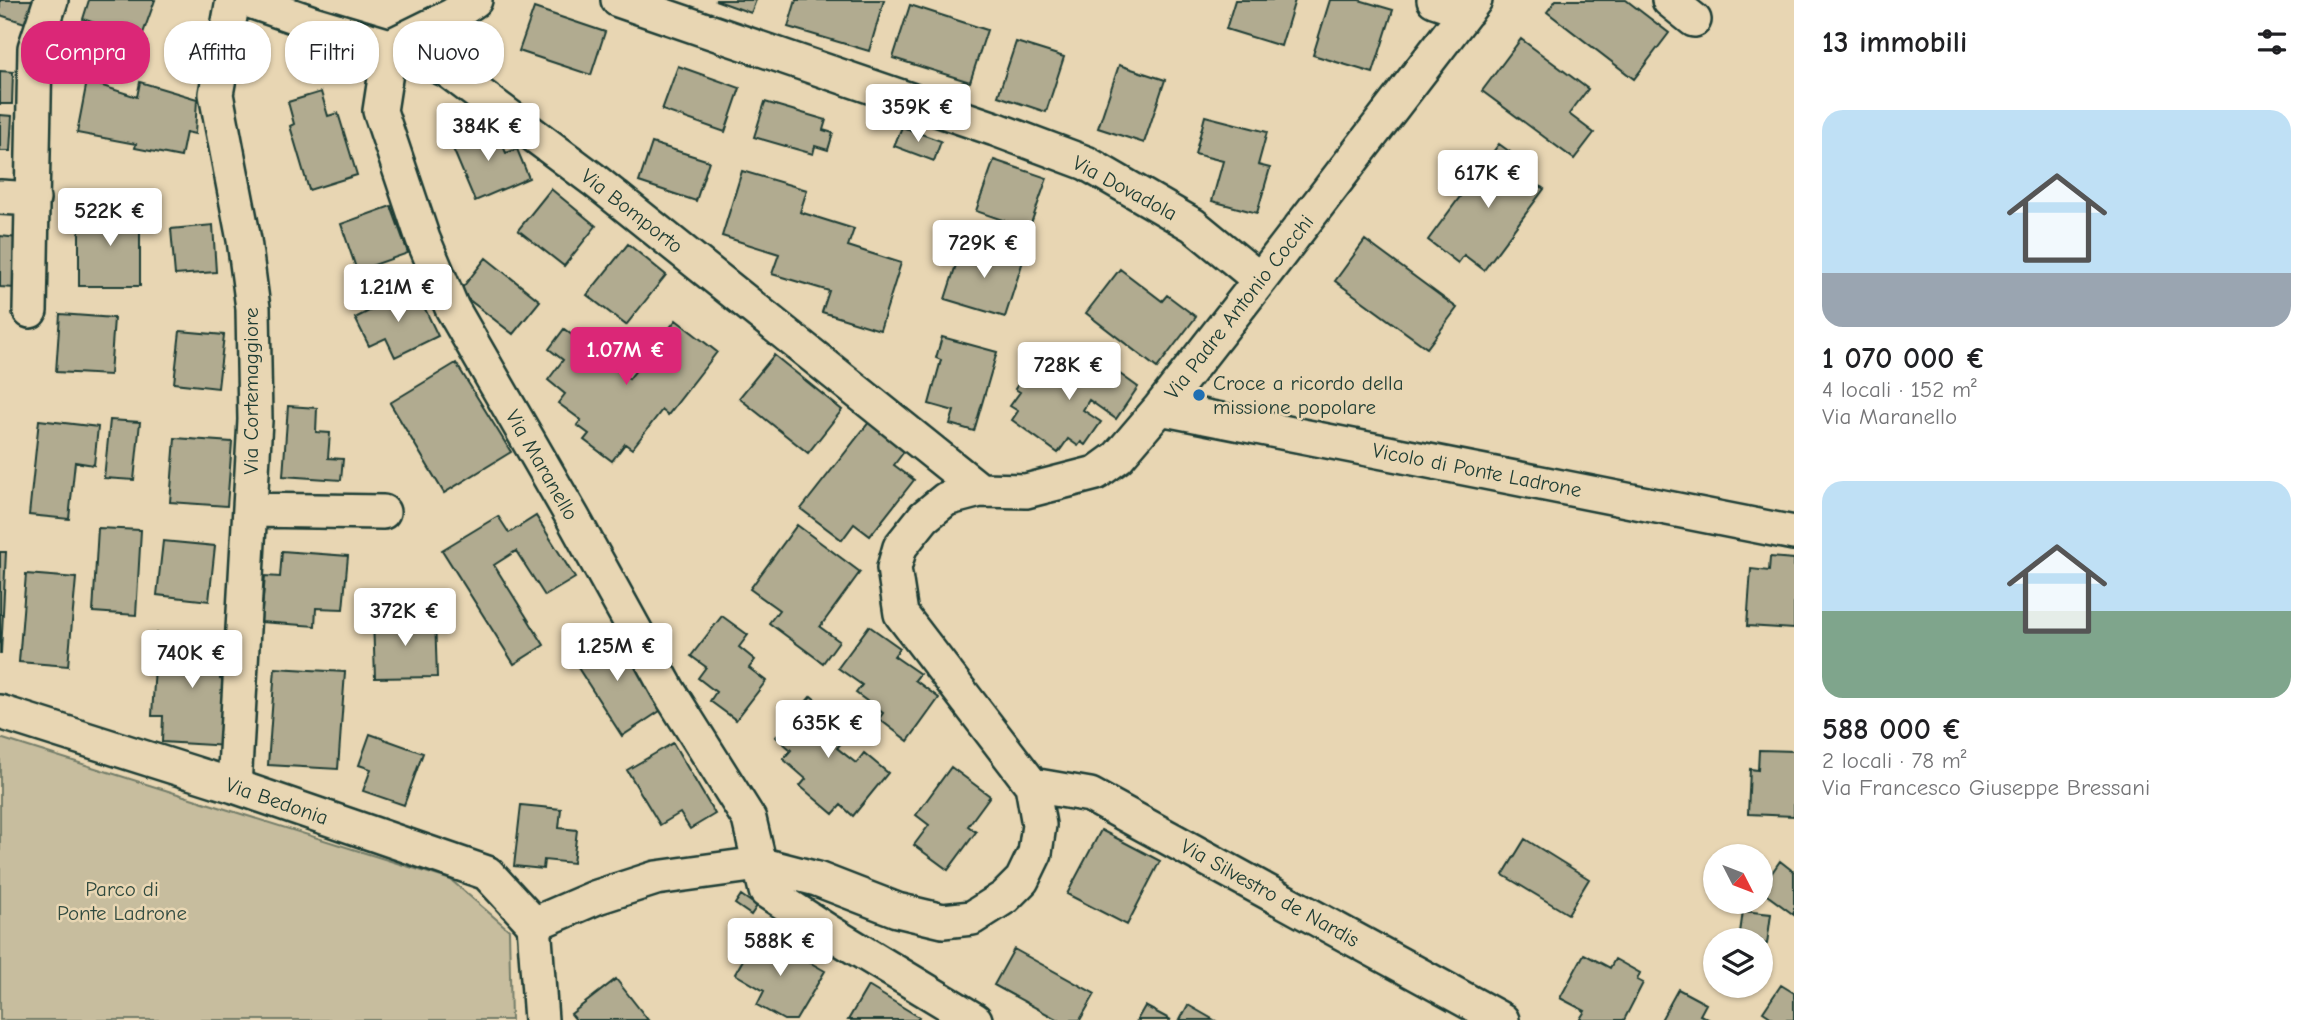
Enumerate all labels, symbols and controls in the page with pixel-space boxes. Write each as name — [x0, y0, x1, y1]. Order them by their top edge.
chip: Compra — [21, 21, 150, 84]
chip: Affitta — [164, 21, 271, 84]
chip: Filtri — [285, 21, 379, 84]
chip: Nuovo — [393, 21, 504, 84]
icon: filters — [2253, 23, 2291, 61]
text: 13 immobili — [1822, 25, 1967, 60]
pin: 359K € — [861, 85, 975, 144]
text: 359K € — [882, 93, 954, 120]
pin: 384K € — [431, 104, 545, 163]
text: 384K € — [453, 112, 523, 139]
street label: Via Dovadola — [1069, 150, 1181, 226]
pin: 617K € — [1431, 150, 1545, 210]
icon: home — [1994, 155, 2120, 281]
text: 617K € — [1454, 159, 1522, 186]
street label: Via Bomporto — [576, 164, 688, 258]
pin: 522K € — [53, 188, 167, 248]
text: 522K € — [74, 197, 146, 224]
street label: Via Padre Antonio Cocchi — [1160, 210, 1318, 404]
pin: 729K € — [927, 220, 1041, 280]
text: 729K € — [949, 229, 1019, 256]
pin: 1.21M € — [333, 264, 463, 324]
text: 1.21M € — [360, 273, 436, 300]
street label: Via Cortemaggiore — [239, 308, 263, 474]
pin: 1.07M € — [561, 328, 691, 387]
text: 1.07M € — [586, 336, 666, 363]
text: 1 070 000 € — [1822, 341, 1986, 376]
pin: 728K € — [1012, 342, 1126, 402]
text: 728K € — [1034, 351, 1104, 378]
place label: Croce a ricordo della missione popolare — [1213, 371, 1403, 419]
text: 4 locali · 152 m² — [1822, 376, 1977, 403]
marker: Croce a ricordo della missione popolare — [1191, 387, 1207, 403]
text: Via Maranello — [1822, 403, 1957, 430]
street label: Via Maranello — [501, 406, 583, 524]
street label: Vicolo di Ponte Ladrone — [1370, 438, 1584, 502]
icon: home — [1994, 526, 2120, 652]
pin: 372K € — [348, 588, 462, 648]
text: 372K € — [370, 597, 440, 624]
pin: 1.25M € — [552, 624, 682, 683]
pin: 740K € — [135, 630, 249, 690]
text: 1.25M € — [577, 632, 657, 659]
text: 740K € — [157, 639, 227, 666]
pin: 635K € — [771, 700, 885, 760]
text: 635K € — [792, 709, 864, 736]
text: 588 000 € — [1822, 712, 1962, 747]
text: 2 locali · 78 m² — [1822, 747, 1967, 774]
street label: Via Bedonia — [223, 772, 331, 830]
text: Via Francesco Giuseppe Bressani — [1822, 774, 2150, 801]
street label: Via Silvestro de Nardis — [1177, 834, 1363, 952]
north arrow — [1703, 844, 1773, 914]
map controls — [1703, 844, 1773, 998]
park label: Parco di Ponte Ladrone — [57, 877, 187, 925]
pin: 588K € — [723, 918, 837, 978]
text: 588K € — [744, 927, 816, 954]
button: layers — [1703, 928, 1773, 998]

